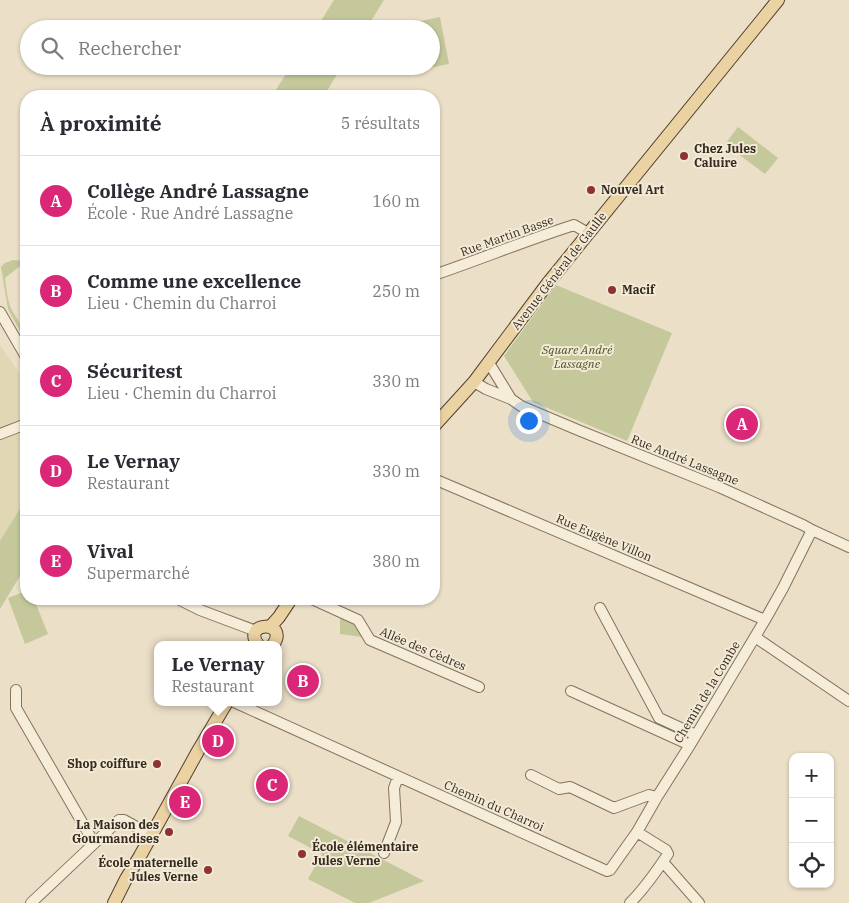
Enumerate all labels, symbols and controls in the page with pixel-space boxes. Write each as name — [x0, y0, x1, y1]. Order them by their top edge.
search box — [20, 20, 440, 75]
icon: search — [38, 34, 66, 62]
text: Rechercher — [78, 36, 181, 60]
text: À proximité — [40, 109, 162, 137]
text: 5 résultats — [341, 113, 420, 133]
place label: Chez Jules Caluire — [694, 141, 756, 170]
marker: Chez Jules Caluire — [678, 150, 690, 162]
text: Collège André Lassagne — [87, 179, 309, 203]
place label: Nouvel Art — [601, 182, 665, 197]
marker: Nouvel Art — [585, 184, 597, 196]
text: A — [50, 191, 62, 211]
text: 160 m — [372, 191, 420, 211]
text: École · Rue André Lassagne — [87, 203, 293, 223]
street label: Avenue Général de Gaulle — [508, 209, 609, 333]
street label: Rue Martin Basse — [458, 212, 556, 259]
text: Comme une excellence — [87, 269, 301, 293]
text: B — [50, 281, 62, 301]
text: 250 m — [372, 281, 420, 301]
place label: Macif — [622, 282, 656, 297]
marker: Macif — [606, 284, 618, 296]
text: Lieu · Chemin du Charroi — [87, 293, 277, 313]
park label: Square André Lassagne — [541, 342, 613, 371]
text: Sécuritest — [87, 359, 182, 383]
text: C — [51, 371, 61, 391]
text: 330 m — [372, 371, 420, 391]
text: Lieu · Chemin du Charroi — [87, 383, 277, 403]
pin: A — [726, 405, 758, 443]
your location — [516, 408, 542, 434]
street label: Rue André Lassagne — [629, 431, 741, 488]
text: Le Vernay — [87, 449, 180, 473]
text: D — [50, 461, 62, 481]
text: 330 m — [372, 461, 420, 481]
text: Restaurant — [87, 473, 170, 493]
street label: Rue Eugène Villon — [554, 511, 655, 565]
text: Vival — [87, 539, 134, 563]
text: E — [51, 551, 61, 571]
text: 380 m — [372, 551, 420, 571]
text: Supermarché — [87, 563, 190, 583]
street label: Allée des Cèdres — [378, 624, 469, 674]
street label: Chemin de la Combe — [670, 638, 743, 746]
popup — [154, 641, 282, 706]
text: Le Vernay — [171, 652, 265, 676]
pin: B — [287, 662, 319, 700]
text: Restaurant — [171, 676, 254, 696]
pin: D — [202, 722, 234, 760]
map controls — [789, 753, 834, 888]
button: + — [789, 753, 834, 798]
place label: Shop coiffure — [67, 756, 147, 771]
marker: Shop coiffure — [151, 758, 163, 770]
pin: C — [256, 766, 288, 804]
street label: Chemin du Charroi — [442, 777, 547, 834]
pin: E — [169, 783, 201, 821]
button: − — [789, 798, 834, 843]
place label: La Maison des Gourmandises — [72, 817, 159, 846]
marker: La Maison des Gourmandises — [163, 826, 175, 838]
place label: École élémentaire Jules Verne — [312, 838, 419, 868]
button: locate — [789, 843, 834, 888]
marker: École élémentaire Jules Verne — [296, 848, 308, 860]
place label: École maternelle Jules Verne — [98, 854, 198, 884]
marker: École maternelle Jules Verne — [202, 864, 214, 876]

